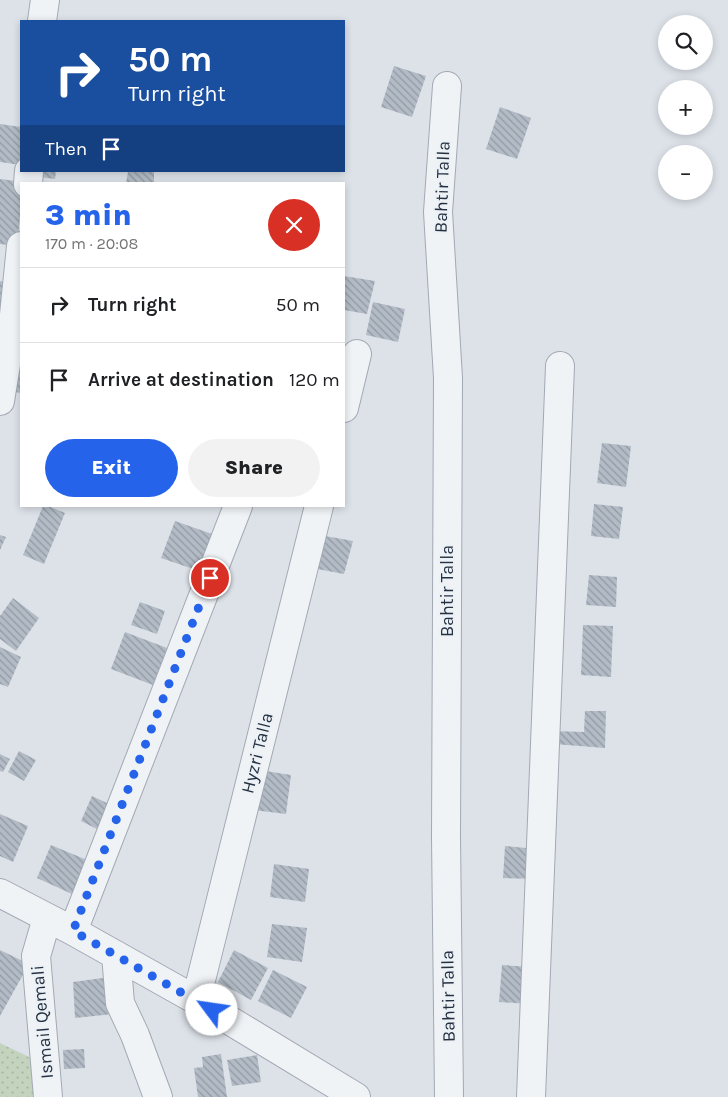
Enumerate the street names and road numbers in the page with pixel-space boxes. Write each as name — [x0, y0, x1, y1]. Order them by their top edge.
street label: Bahtir Talla — [429, 141, 455, 233]
street label: Bahtir Talla — [436, 545, 458, 637]
street label: Hyzri Talla — [236, 710, 278, 796]
street label: Bahtir Talla — [436, 950, 460, 1042]
street label: Ismail Qemali — [26, 964, 58, 1080]

